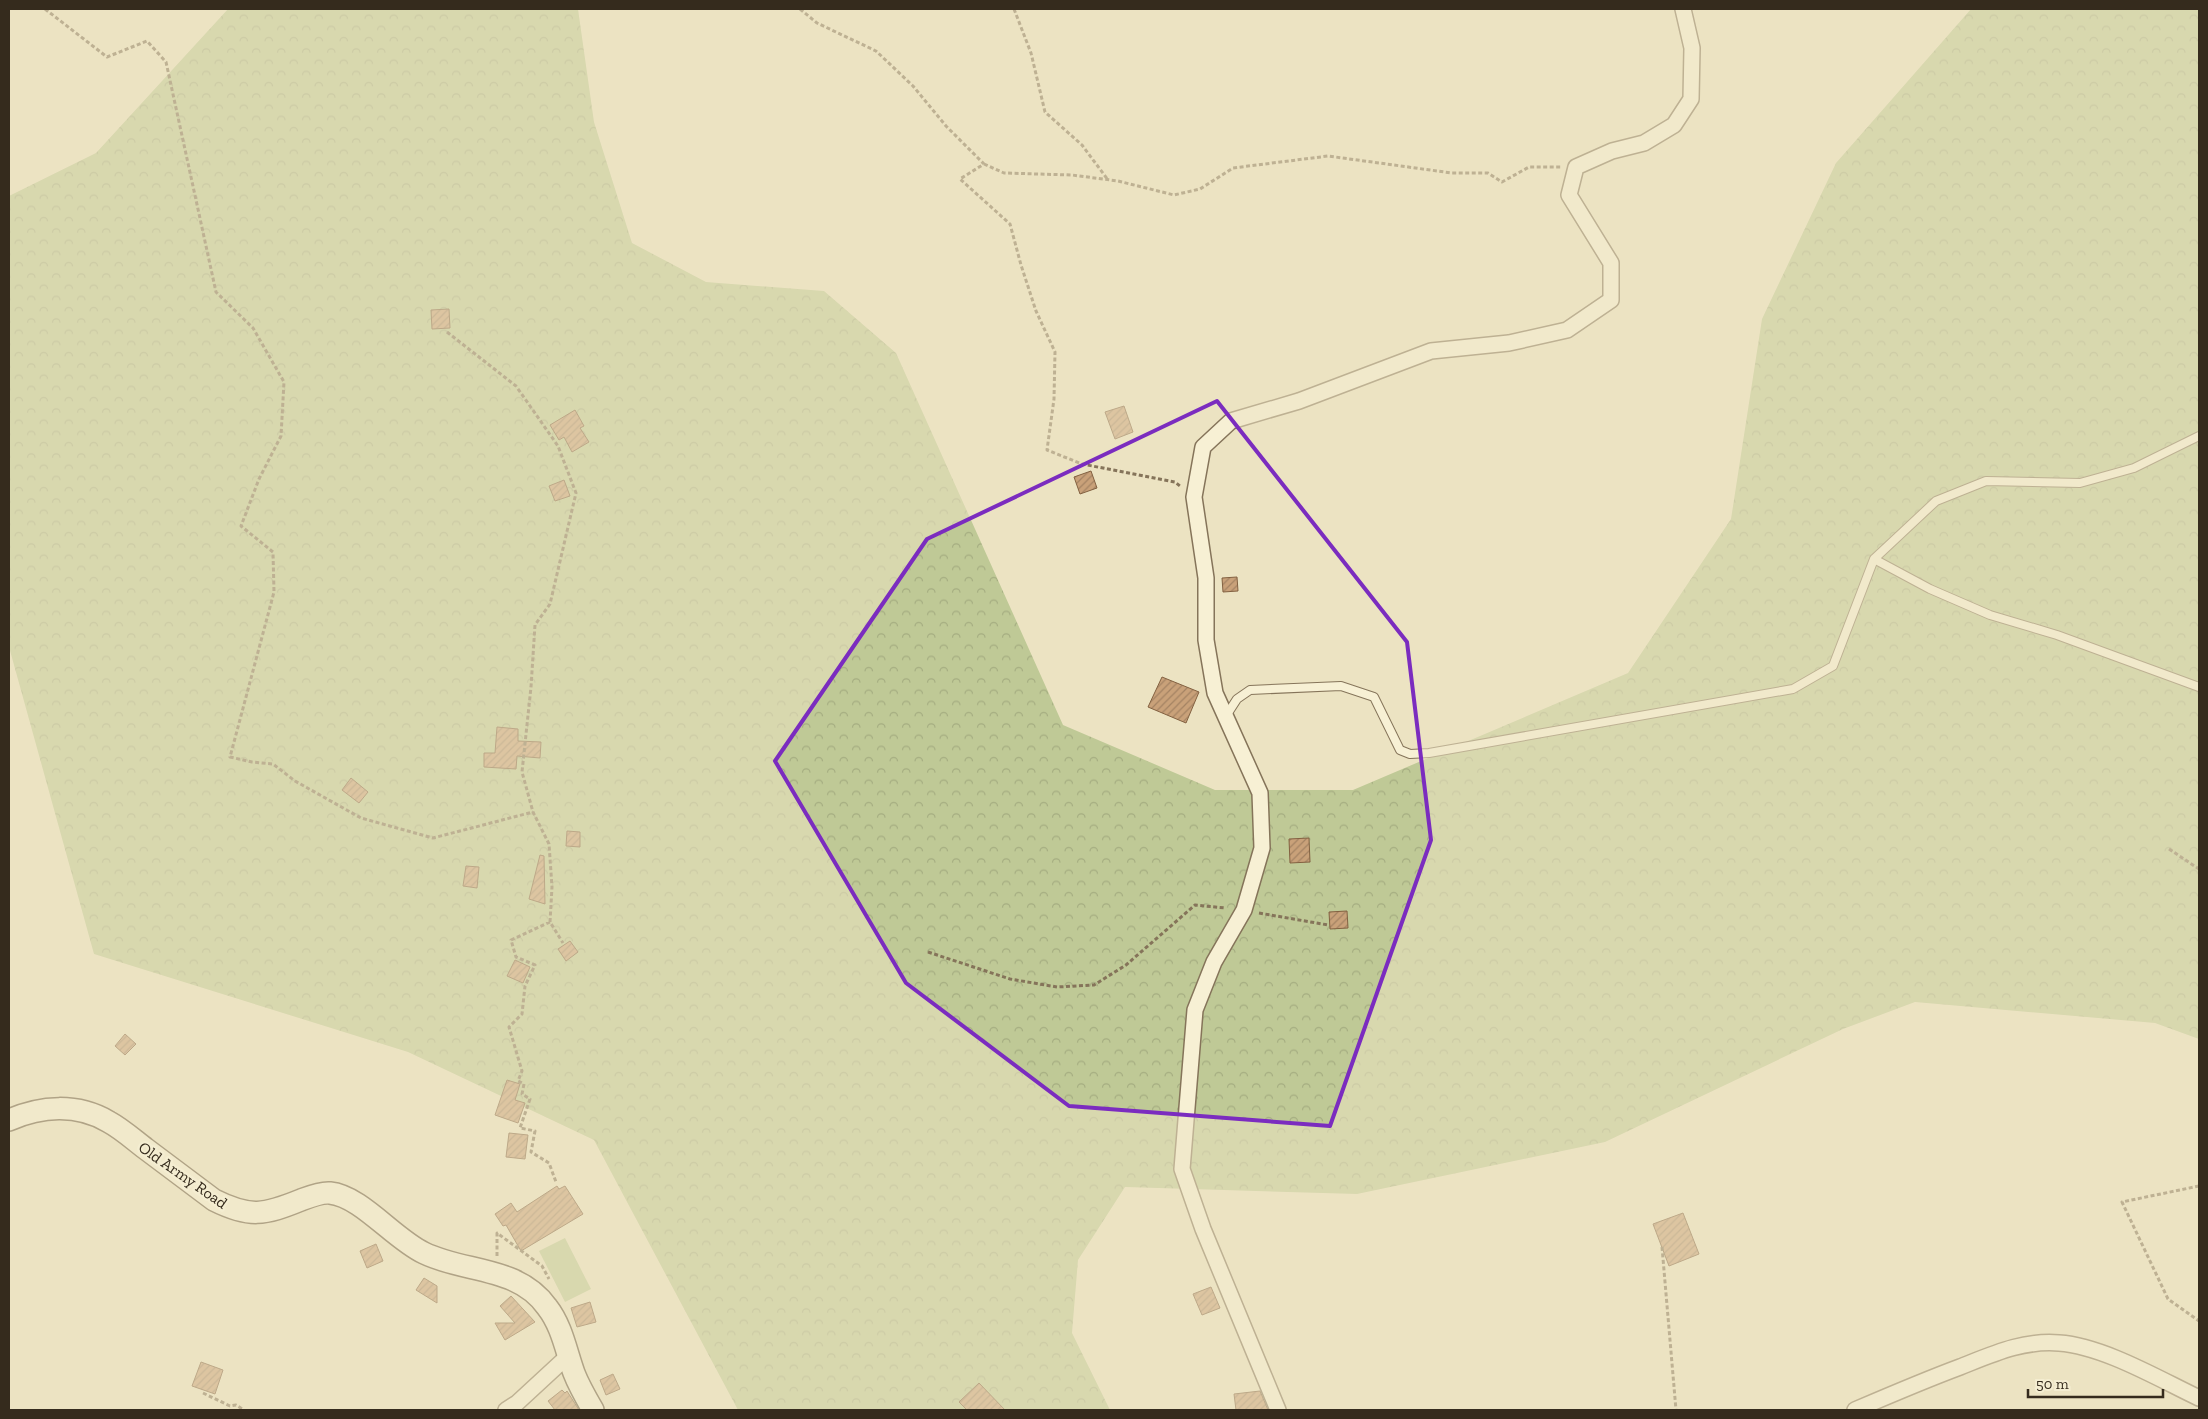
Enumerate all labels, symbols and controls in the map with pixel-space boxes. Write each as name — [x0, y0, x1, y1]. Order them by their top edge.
street label: Old Army Road — [135, 1137, 231, 1213]
scale bar — [2028, 1366, 2163, 1398]
text: 50 m — [2036, 1375, 2069, 1393]

